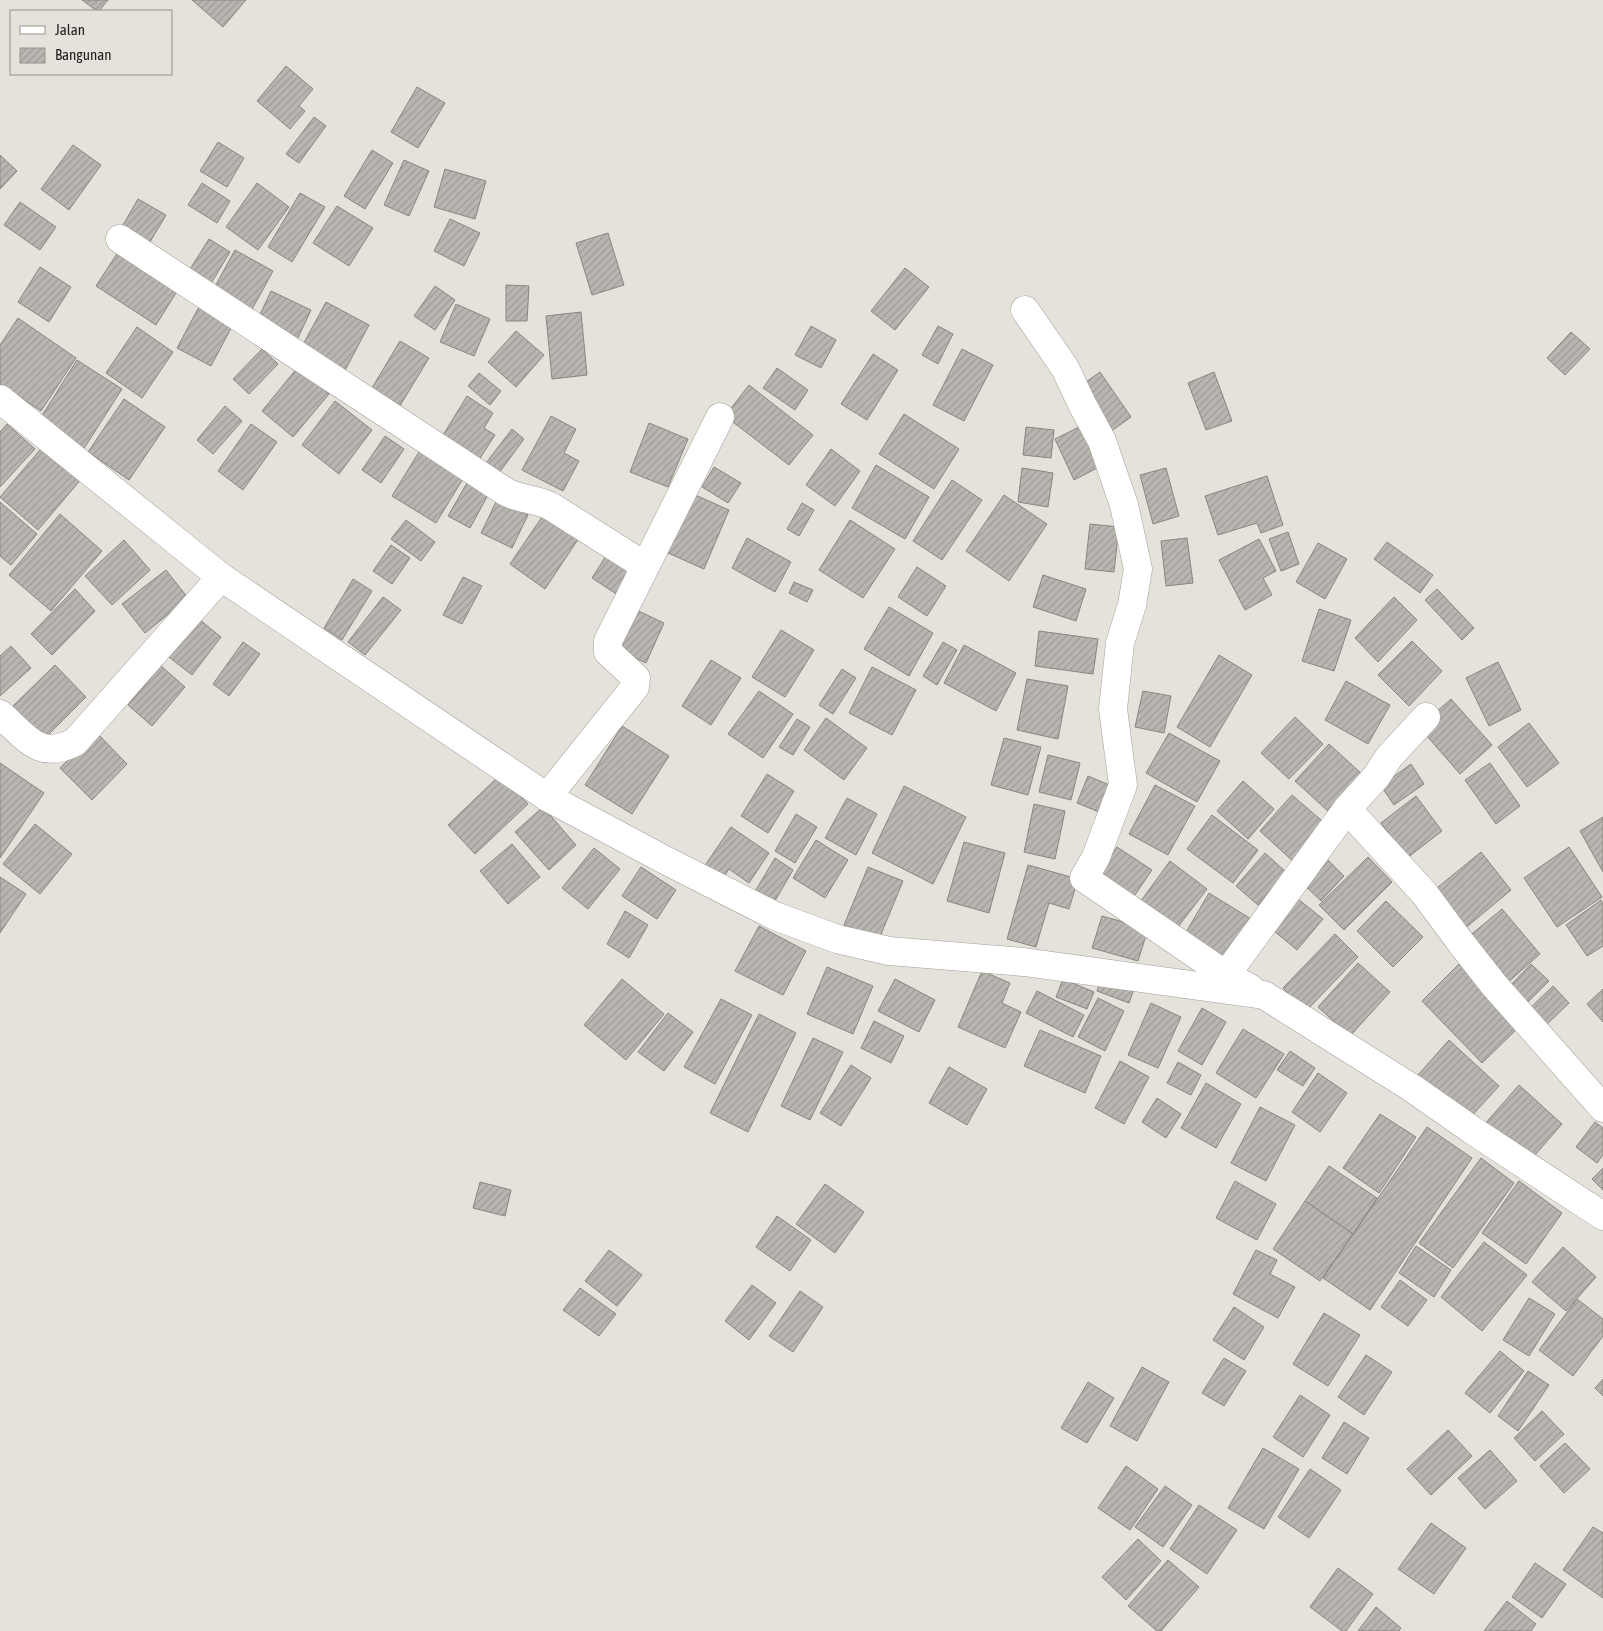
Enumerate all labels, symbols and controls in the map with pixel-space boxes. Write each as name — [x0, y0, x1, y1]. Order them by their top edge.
legend — [10, 10, 172, 75]
text: Jalan — [55, 21, 85, 38]
text: Bangunan — [55, 46, 112, 63]

